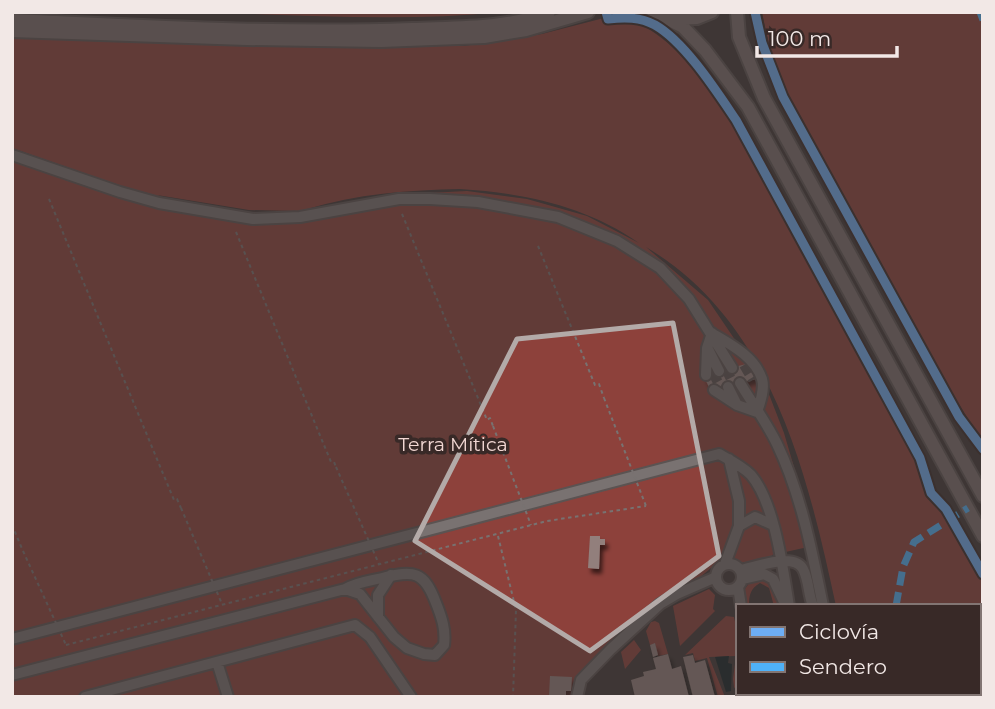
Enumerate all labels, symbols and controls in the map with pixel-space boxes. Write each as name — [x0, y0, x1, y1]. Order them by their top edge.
scale bar — [757, 14, 897, 58]
text: 100 m — [768, 26, 831, 51]
park label: Terra Mítica — [398, 433, 508, 456]
legend — [736, 604, 981, 695]
text: Ciclovía — [799, 619, 879, 644]
text: Sendero — [799, 654, 887, 679]

